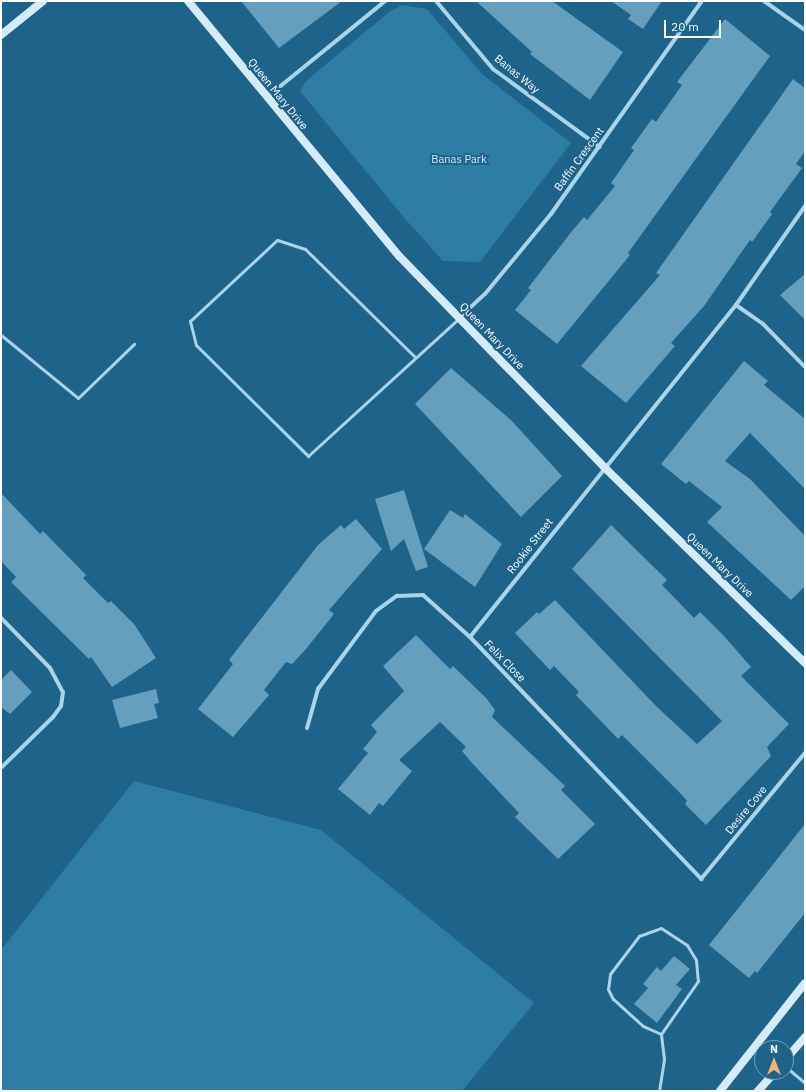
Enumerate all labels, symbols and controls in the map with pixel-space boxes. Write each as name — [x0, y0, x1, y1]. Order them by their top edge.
scale bar — [666, 12, 723, 38]
text: 20 m — [671, 19, 699, 34]
street label: Banas Way — [492, 52, 542, 96]
street label: Queen Mary Drive — [245, 56, 311, 132]
street label: Baffin Crescent — [551, 125, 607, 193]
park label: Banas Park — [431, 152, 487, 166]
street label: Queen Mary Drive — [457, 300, 527, 372]
street label: Rookie Street — [504, 516, 556, 576]
street label: Queen Mary Drive — [684, 530, 756, 600]
street label: Felix Close — [482, 637, 528, 685]
street label: Desire Cove — [722, 783, 770, 837]
north arrow — [754, 1040, 794, 1080]
text: N — [770, 1042, 778, 1056]

